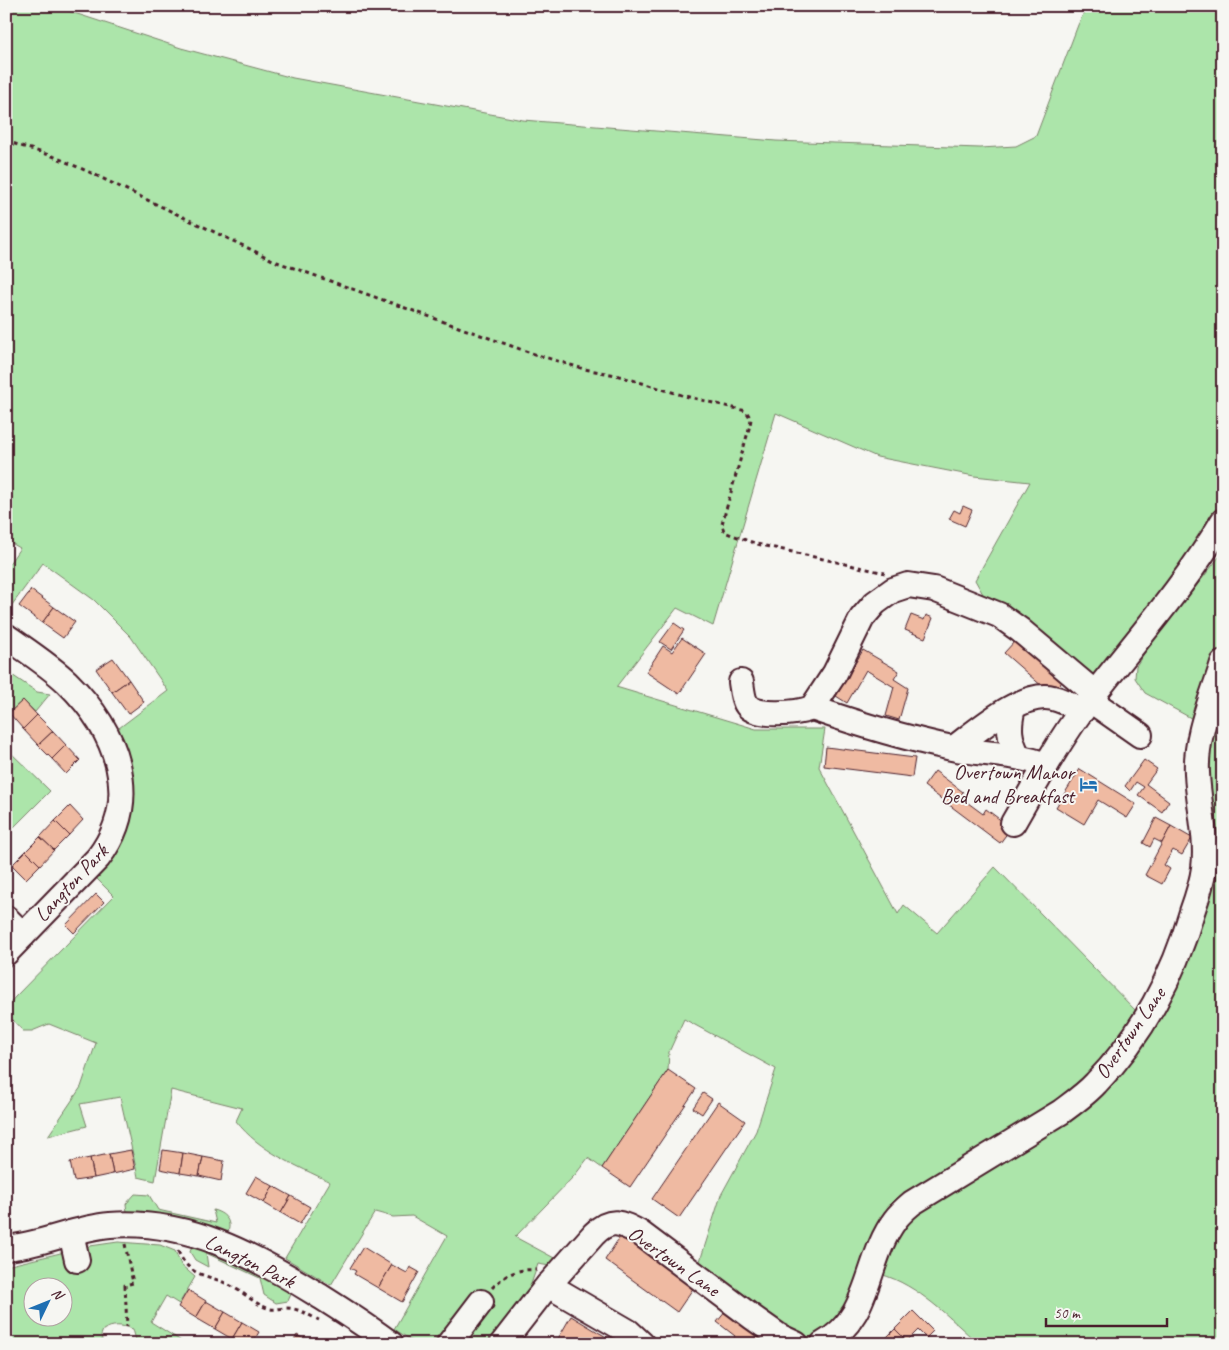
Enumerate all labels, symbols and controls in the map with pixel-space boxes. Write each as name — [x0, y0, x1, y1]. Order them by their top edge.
place label: Overtown Manor Bed and Breakfast — [941, 759, 1076, 809]
hotel icon: Overtown Manor Bed and Breakfast — [1078, 774, 1098, 794]
street label: Langton Park — [29, 838, 114, 927]
street label: Overtown Lane — [1089, 980, 1172, 1084]
street label: Overtown Lane — [623, 1220, 727, 1303]
street label: Langton Park — [201, 1228, 300, 1294]
north arrow — [22, 1278, 72, 1328]
text: N — [48, 1285, 68, 1304]
scale bar — [1046, 1295, 1168, 1327]
text: 50 m — [1054, 1304, 1081, 1323]

